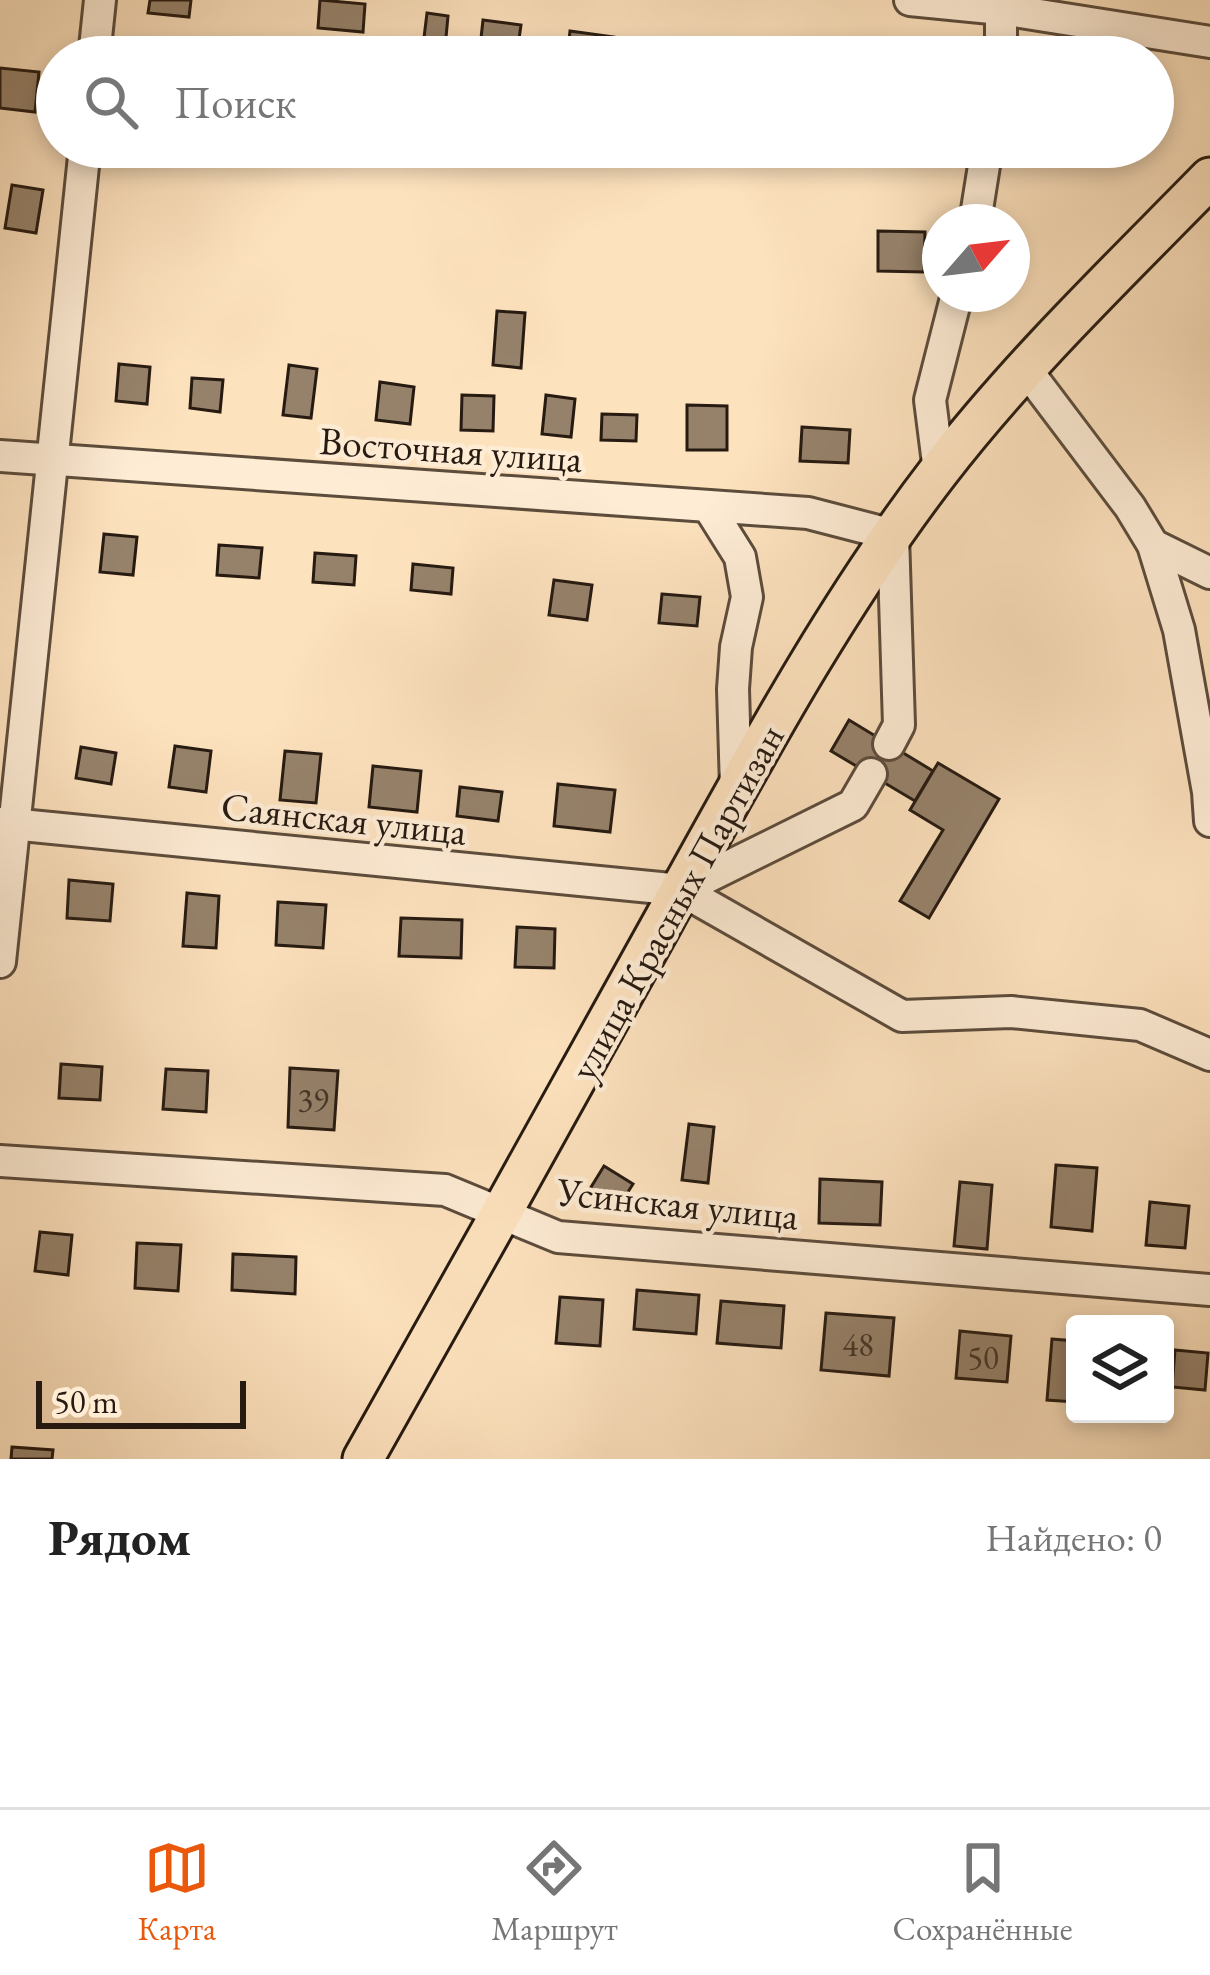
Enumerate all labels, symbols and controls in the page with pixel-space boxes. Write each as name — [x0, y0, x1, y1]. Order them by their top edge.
search box — [36, 36, 1174, 168]
icon: search — [78, 69, 144, 135]
text: Поиск — [174, 73, 296, 131]
north arrow — [922, 204, 1030, 312]
street label: Восточная улица — [318, 415, 584, 484]
street label: улица Красных Партизан — [557, 715, 795, 1089]
street label: Саянская улица — [219, 780, 469, 857]
house number: 39 — [297, 1078, 329, 1121]
street label: Усинская улица — [554, 1165, 802, 1242]
map controls — [1066, 1315, 1174, 1423]
button: layers — [1066, 1315, 1174, 1423]
house number: 48 — [842, 1323, 874, 1366]
house number: 50 — [967, 1336, 999, 1379]
scale bar — [36, 1375, 246, 1428]
text: 50 m — [54, 1380, 118, 1423]
text: Рядом — [48, 1504, 191, 1570]
text: Найдено: 0 — [985, 1512, 1162, 1563]
tab: Карта — [137, 1835, 216, 1950]
tab: Маршрут — [491, 1835, 618, 1950]
tab: Сохранённые — [893, 1835, 1073, 1950]

